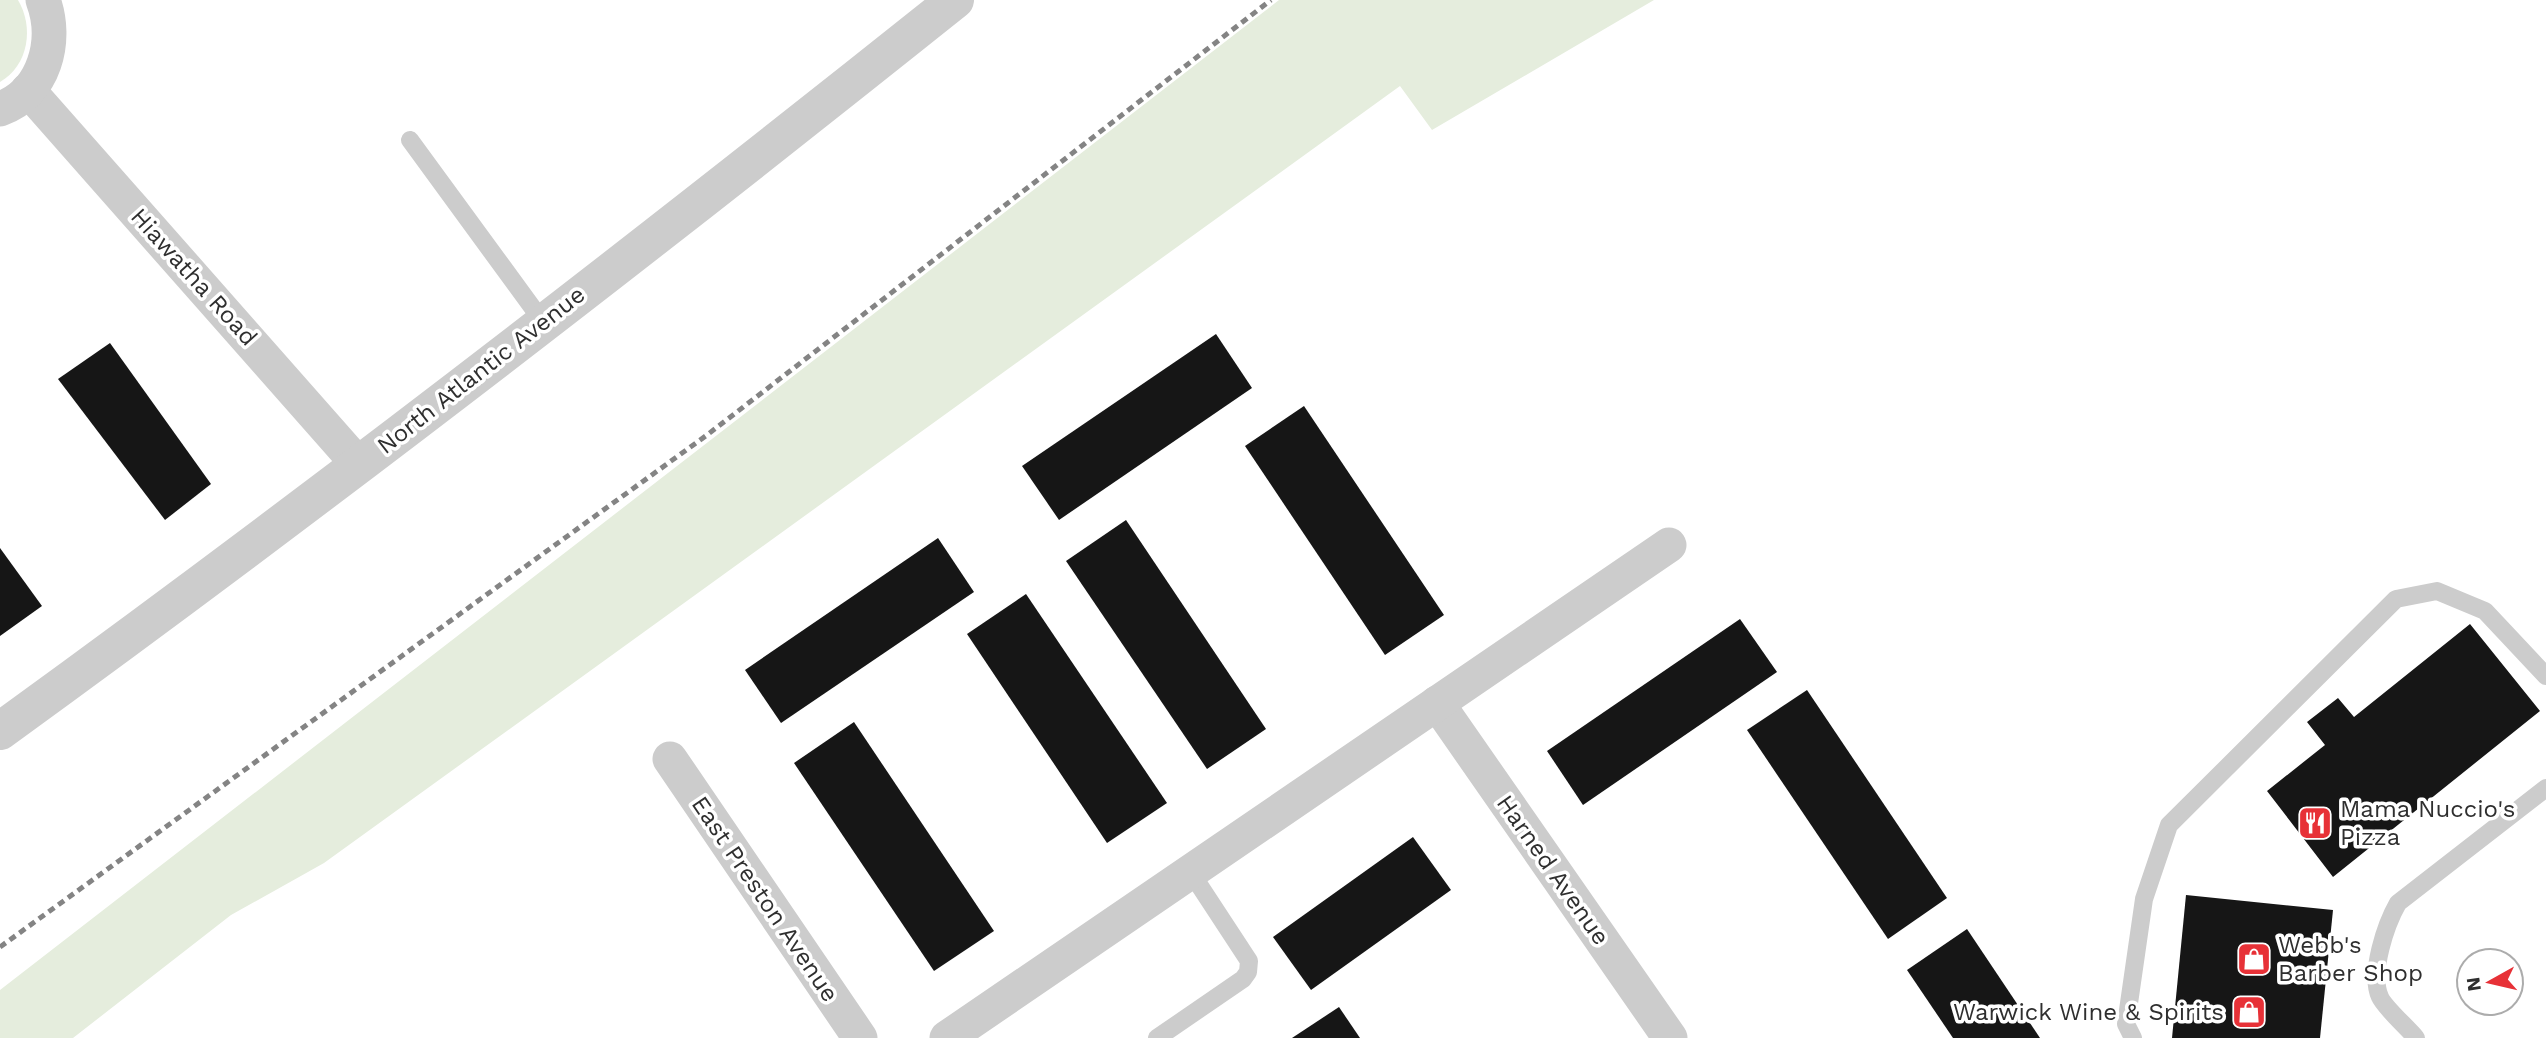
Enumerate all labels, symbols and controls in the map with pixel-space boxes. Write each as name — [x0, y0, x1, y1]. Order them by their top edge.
street label: Hiawatha Road — [125, 203, 263, 351]
street label: North Atlantic Avenue — [372, 280, 590, 460]
street label: Harned Avenue — [1491, 790, 1615, 950]
street label: East Preston Avenue — [686, 791, 844, 1007]
place label: Mama Nuccio's Pizza — [2340, 795, 2515, 851]
restaurant icon: Mama Nuccio's Pizza — [2296, 804, 2334, 842]
place label: Webb's Barber Shop — [2278, 931, 2423, 987]
shop icon: Webb's Barber Shop — [2235, 940, 2273, 978]
north arrow — [2455, 947, 2525, 1017]
text: N — [2461, 976, 2486, 993]
shop icon: Warwick Wine & Spirits — [2230, 993, 2268, 1031]
place label: Warwick Wine & Spirits — [1953, 998, 2224, 1026]

